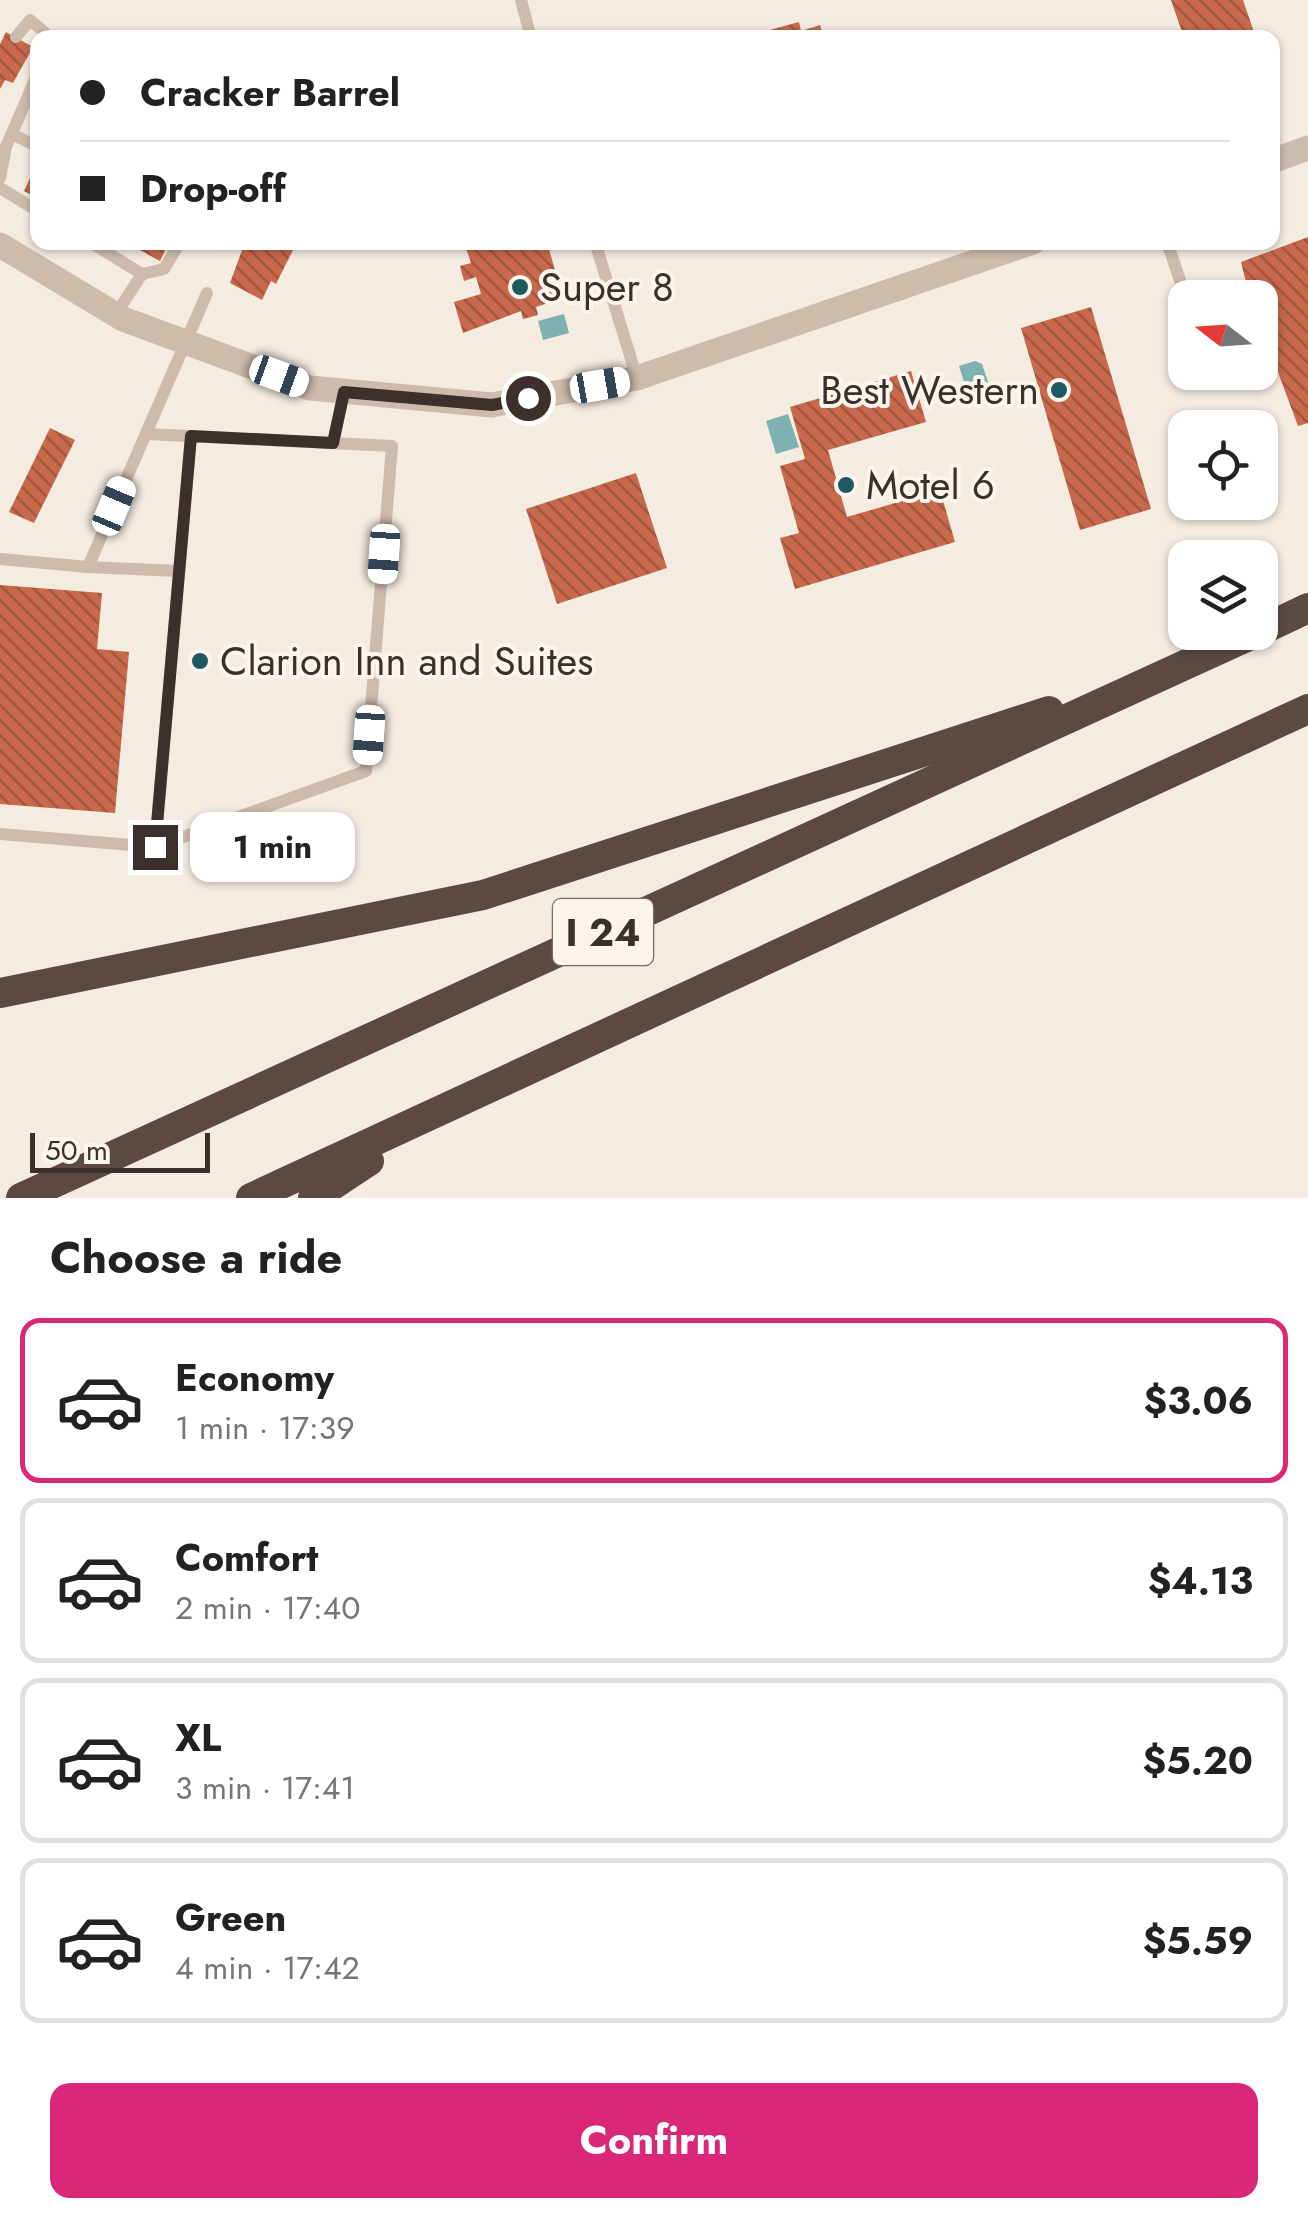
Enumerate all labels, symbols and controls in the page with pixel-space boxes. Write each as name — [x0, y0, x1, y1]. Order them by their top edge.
text: Cracker Barrel — [140, 65, 400, 120]
text: Drop-off — [140, 161, 286, 216]
place label: Super 8 — [540, 258, 674, 316]
marker: Super 8 — [509, 276, 531, 298]
north arrow — [1168, 280, 1278, 390]
map controls — [1168, 280, 1278, 650]
car — [246, 352, 312, 400]
place label: Best Western — [820, 361, 1039, 419]
car — [568, 365, 632, 405]
route start — [506, 376, 551, 421]
marker: Best Western — [1048, 379, 1070, 401]
button: locate — [1168, 410, 1278, 520]
place label: Motel 6 — [866, 456, 995, 514]
car — [88, 473, 140, 539]
marker: Motel 6 — [835, 474, 857, 496]
car — [367, 523, 401, 585]
button: layers — [1168, 540, 1278, 650]
place label: Clarion Inn and Suites — [220, 632, 593, 690]
marker: Clarion Inn and Suites — [189, 650, 211, 672]
car — [352, 704, 386, 766]
callout: 1 min — [190, 812, 355, 882]
text: 1 min — [233, 824, 312, 870]
route end — [133, 825, 178, 870]
road number: I 24 — [553, 899, 653, 965]
scale bar — [30, 1128, 210, 1172]
text: 50 m — [45, 1130, 108, 1171]
text: Choose a ride — [50, 1225, 342, 1290]
text: Economy — [175, 1350, 334, 1405]
icon: car — [55, 1356, 145, 1446]
text: $3.06 — [1144, 1373, 1253, 1428]
text: 1 min · 17:39 — [175, 1405, 355, 1451]
text: Comfort — [175, 1530, 318, 1585]
icon: car — [55, 1536, 145, 1626]
text: $4.13 — [1148, 1553, 1253, 1608]
text: 2 min · 17:40 — [175, 1585, 360, 1631]
text: XL — [175, 1710, 221, 1765]
icon: car — [55, 1716, 145, 1806]
text: $5.20 — [1143, 1733, 1253, 1788]
text: 3 min · 17:41 — [175, 1765, 355, 1811]
text: Green — [175, 1890, 286, 1945]
icon: car — [55, 1896, 145, 1986]
text: $5.59 — [1143, 1913, 1253, 1968]
text: 4 min · 17:42 — [175, 1945, 360, 1991]
button: Confirm — [50, 2083, 1258, 2198]

